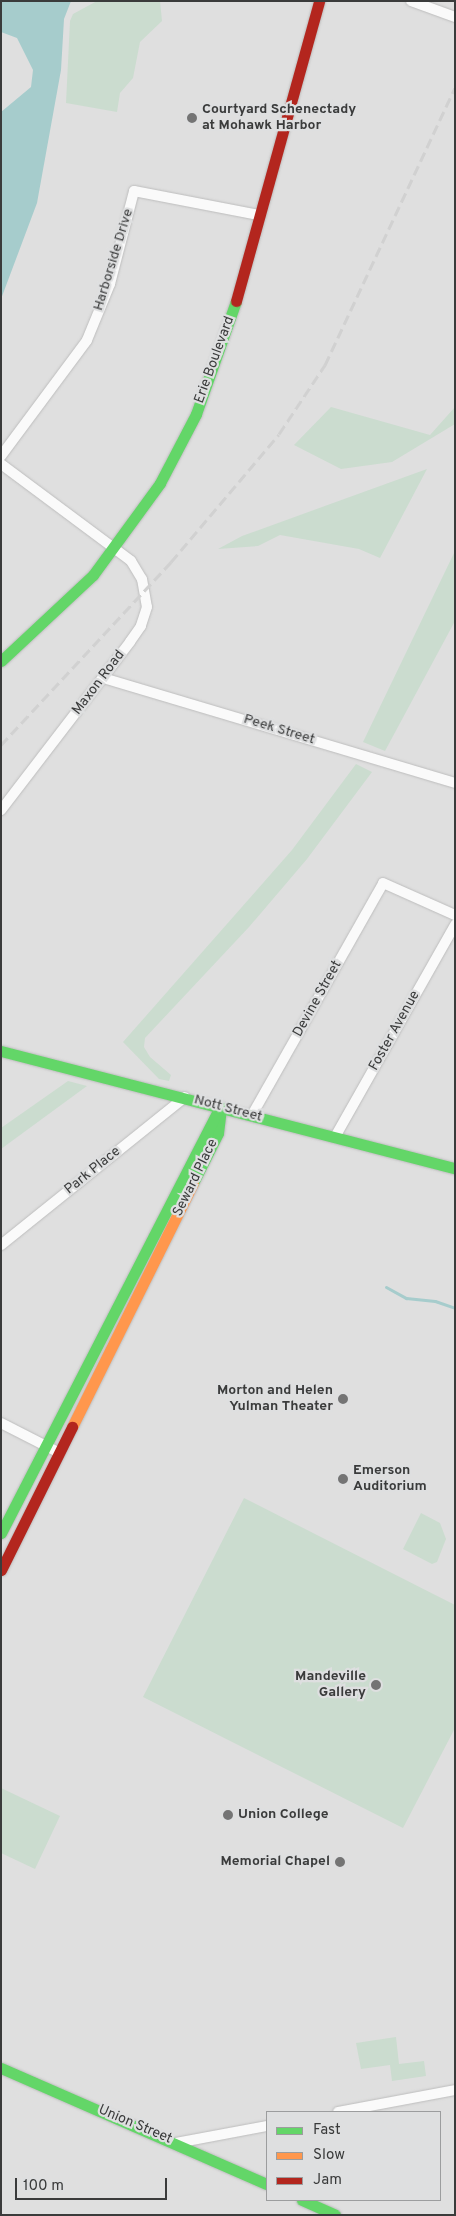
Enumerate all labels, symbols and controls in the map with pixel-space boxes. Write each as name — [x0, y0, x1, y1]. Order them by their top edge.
place label: Courtyard Schenectady at Mohawk Harbor — [202, 102, 356, 134]
marker: Courtyard Schenectady at Mohawk Harbor — [186, 112, 198, 124]
street label: Harborside Drive — [91, 207, 137, 313]
street label: Erie Boulevard — [191, 314, 239, 406]
street label: Maxon Road — [69, 647, 129, 719]
street label: Peek Street — [241, 711, 317, 749]
street label: Devine Street — [290, 958, 346, 1040]
street label: Foster Avenue — [366, 988, 424, 1074]
street label: Nott Street — [192, 1092, 264, 1126]
street label: Seward Place — [170, 1137, 222, 1219]
street label: Park Place — [62, 1143, 124, 1199]
place label: Morton and Helen Yulman Theater — [217, 1383, 333, 1415]
marker: Morton and Helen Yulman Theater — [337, 1393, 349, 1405]
place label: Emerson Auditorium — [353, 1463, 427, 1495]
marker: Emerson Auditorium — [337, 1473, 349, 1485]
place label: Mandeville Gallery — [295, 1669, 366, 1701]
marker: Mandeville Gallery — [370, 1679, 382, 1691]
place label: Union College — [238, 1807, 329, 1823]
marker: Union College — [222, 1809, 234, 1821]
place label: Memorial Chapel — [220, 1854, 330, 1870]
marker: Memorial Chapel — [334, 1856, 346, 1868]
street label: Union Street — [96, 2102, 174, 2148]
legend — [266, 2111, 441, 2201]
text: Fast — [313, 2121, 341, 2140]
text: Slow — [313, 2146, 345, 2165]
scale bar — [18, 2168, 170, 2200]
text: Jam — [313, 2171, 342, 2190]
text: 100 m — [23, 2177, 64, 2196]

